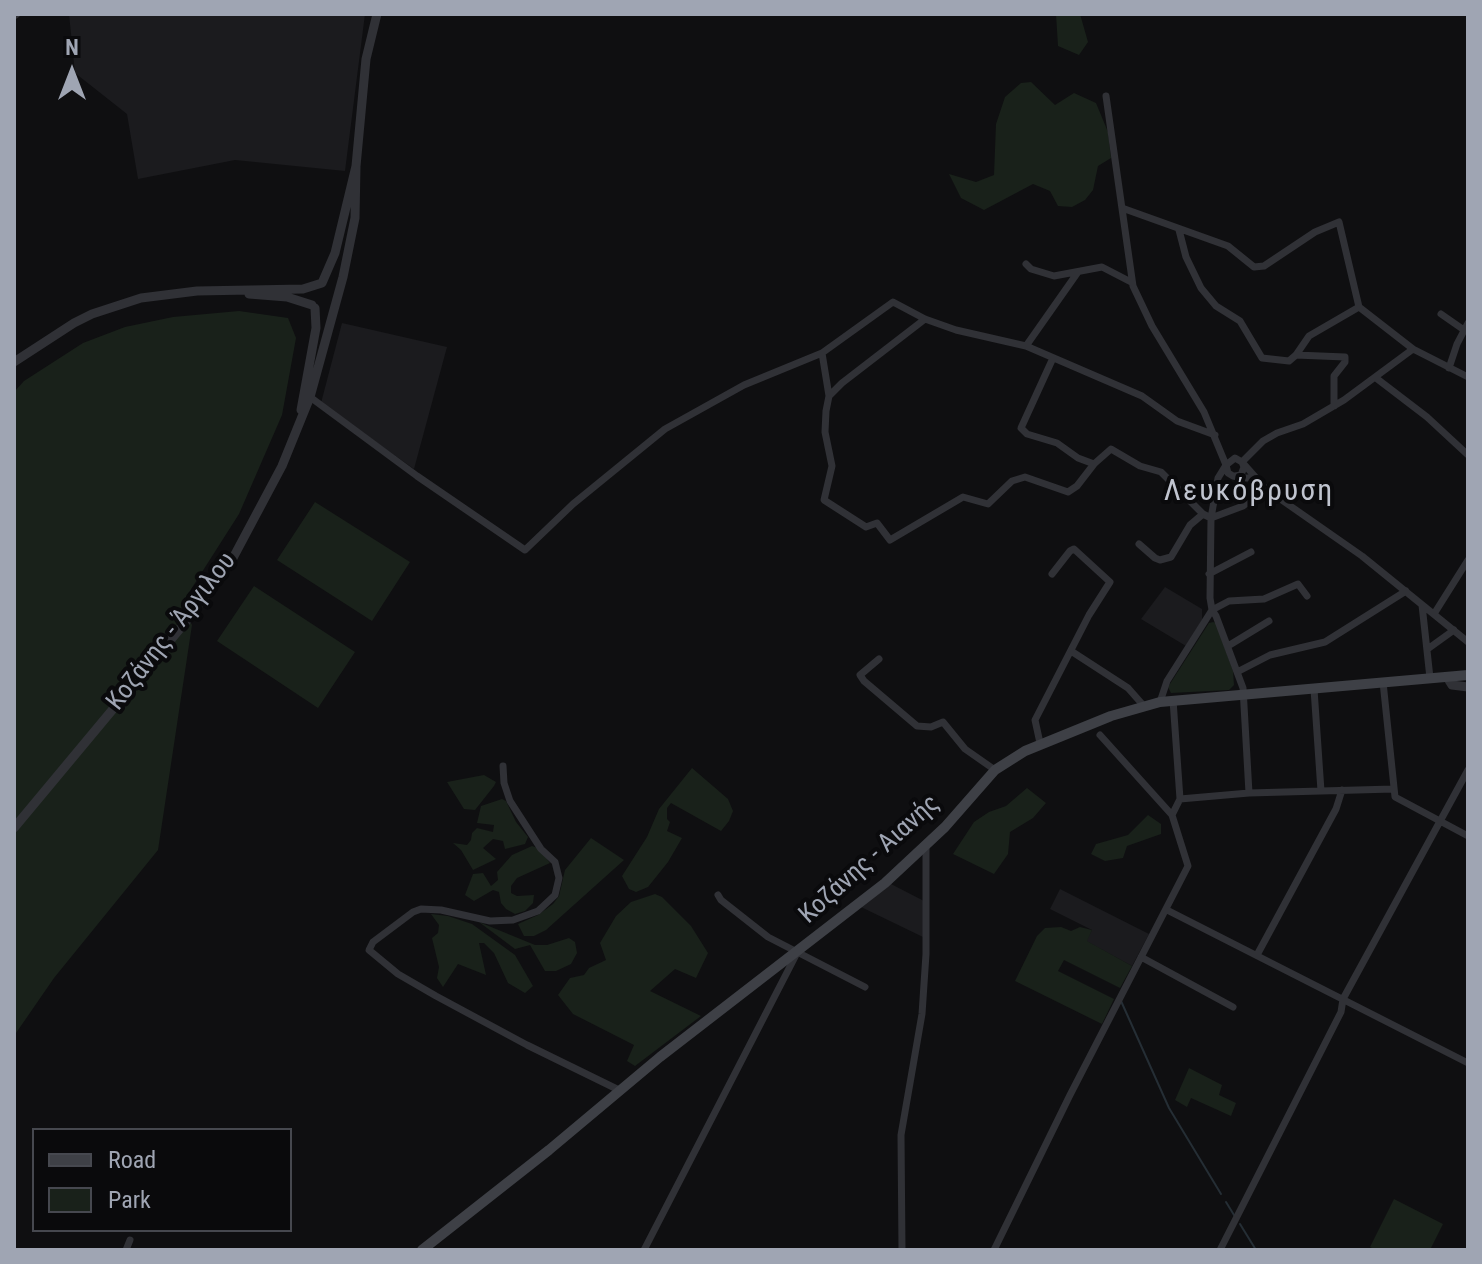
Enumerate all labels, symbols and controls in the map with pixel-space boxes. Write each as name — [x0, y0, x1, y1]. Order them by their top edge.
north arrow — [32, 32, 112, 112]
text: N — [65, 35, 79, 60]
district label: Λευκόβρυση — [1164, 474, 1334, 510]
street label: Κοζάνης - Άργιλου — [101, 547, 243, 717]
street label: Κοζάνης - Αιανής — [793, 789, 947, 931]
legend — [32, 1128, 292, 1232]
text: Road — [108, 1146, 156, 1174]
text: Park — [108, 1186, 151, 1214]

